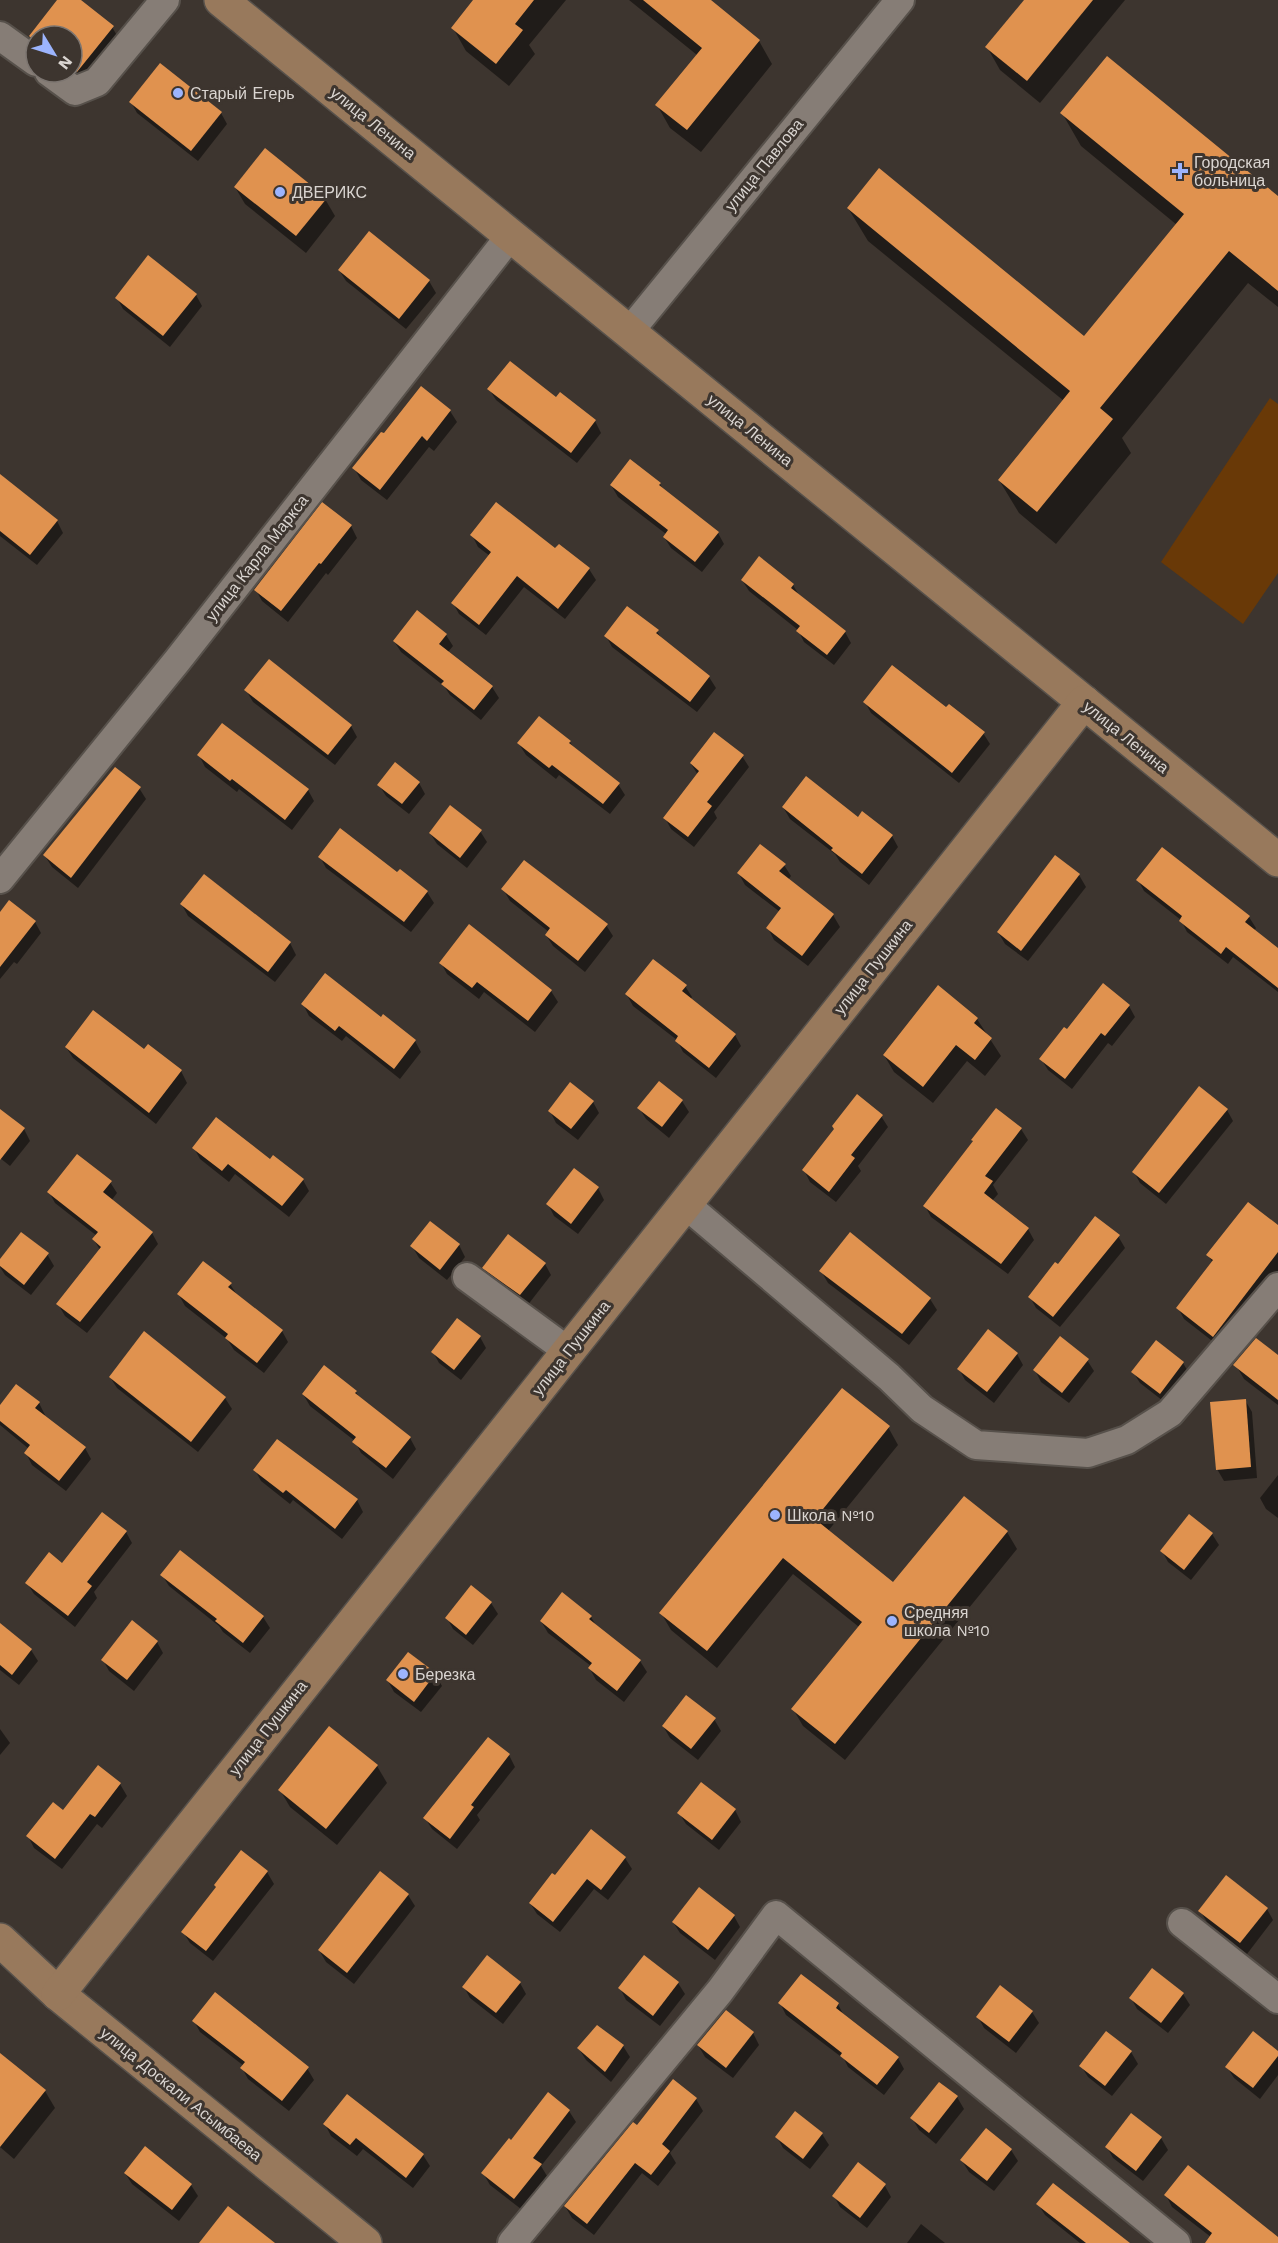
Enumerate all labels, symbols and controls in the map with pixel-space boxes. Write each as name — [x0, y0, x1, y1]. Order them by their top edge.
north arrow — [24, 24, 84, 84]
text: N — [54, 52, 77, 73]
street label: улица Ленина — [326, 83, 420, 163]
place label: Старый Егерь — [190, 84, 295, 103]
marker: Старый Егерь — [171, 86, 185, 100]
street label: улица Павлова — [721, 115, 807, 215]
place label: Городская больница — [1194, 153, 1270, 190]
marker: Городская больница — [1171, 162, 1189, 180]
place label: ДВЕРИКС — [292, 183, 367, 202]
marker: ДВЕРИКС — [273, 185, 287, 199]
street label: улица Ленина — [703, 390, 797, 470]
street label: улица Карла Маркса — [202, 491, 312, 625]
street label: улица Ленина — [1079, 697, 1173, 777]
street label: улица Пушкина — [830, 916, 916, 1018]
street label: улица Пушкина — [528, 1297, 614, 1399]
place label: Школа №10 — [787, 1506, 875, 1525]
marker: Школа №10 — [768, 1508, 782, 1522]
place label: Средняя школа №10 — [904, 1603, 990, 1640]
marker: Средняя школа №10 — [885, 1614, 899, 1628]
place label: Березка — [415, 1665, 476, 1684]
marker: Березка — [396, 1667, 410, 1681]
street label: улица Пушкина — [225, 1677, 311, 1779]
street label: улица Доскали Асымбаева — [96, 2023, 266, 2165]

